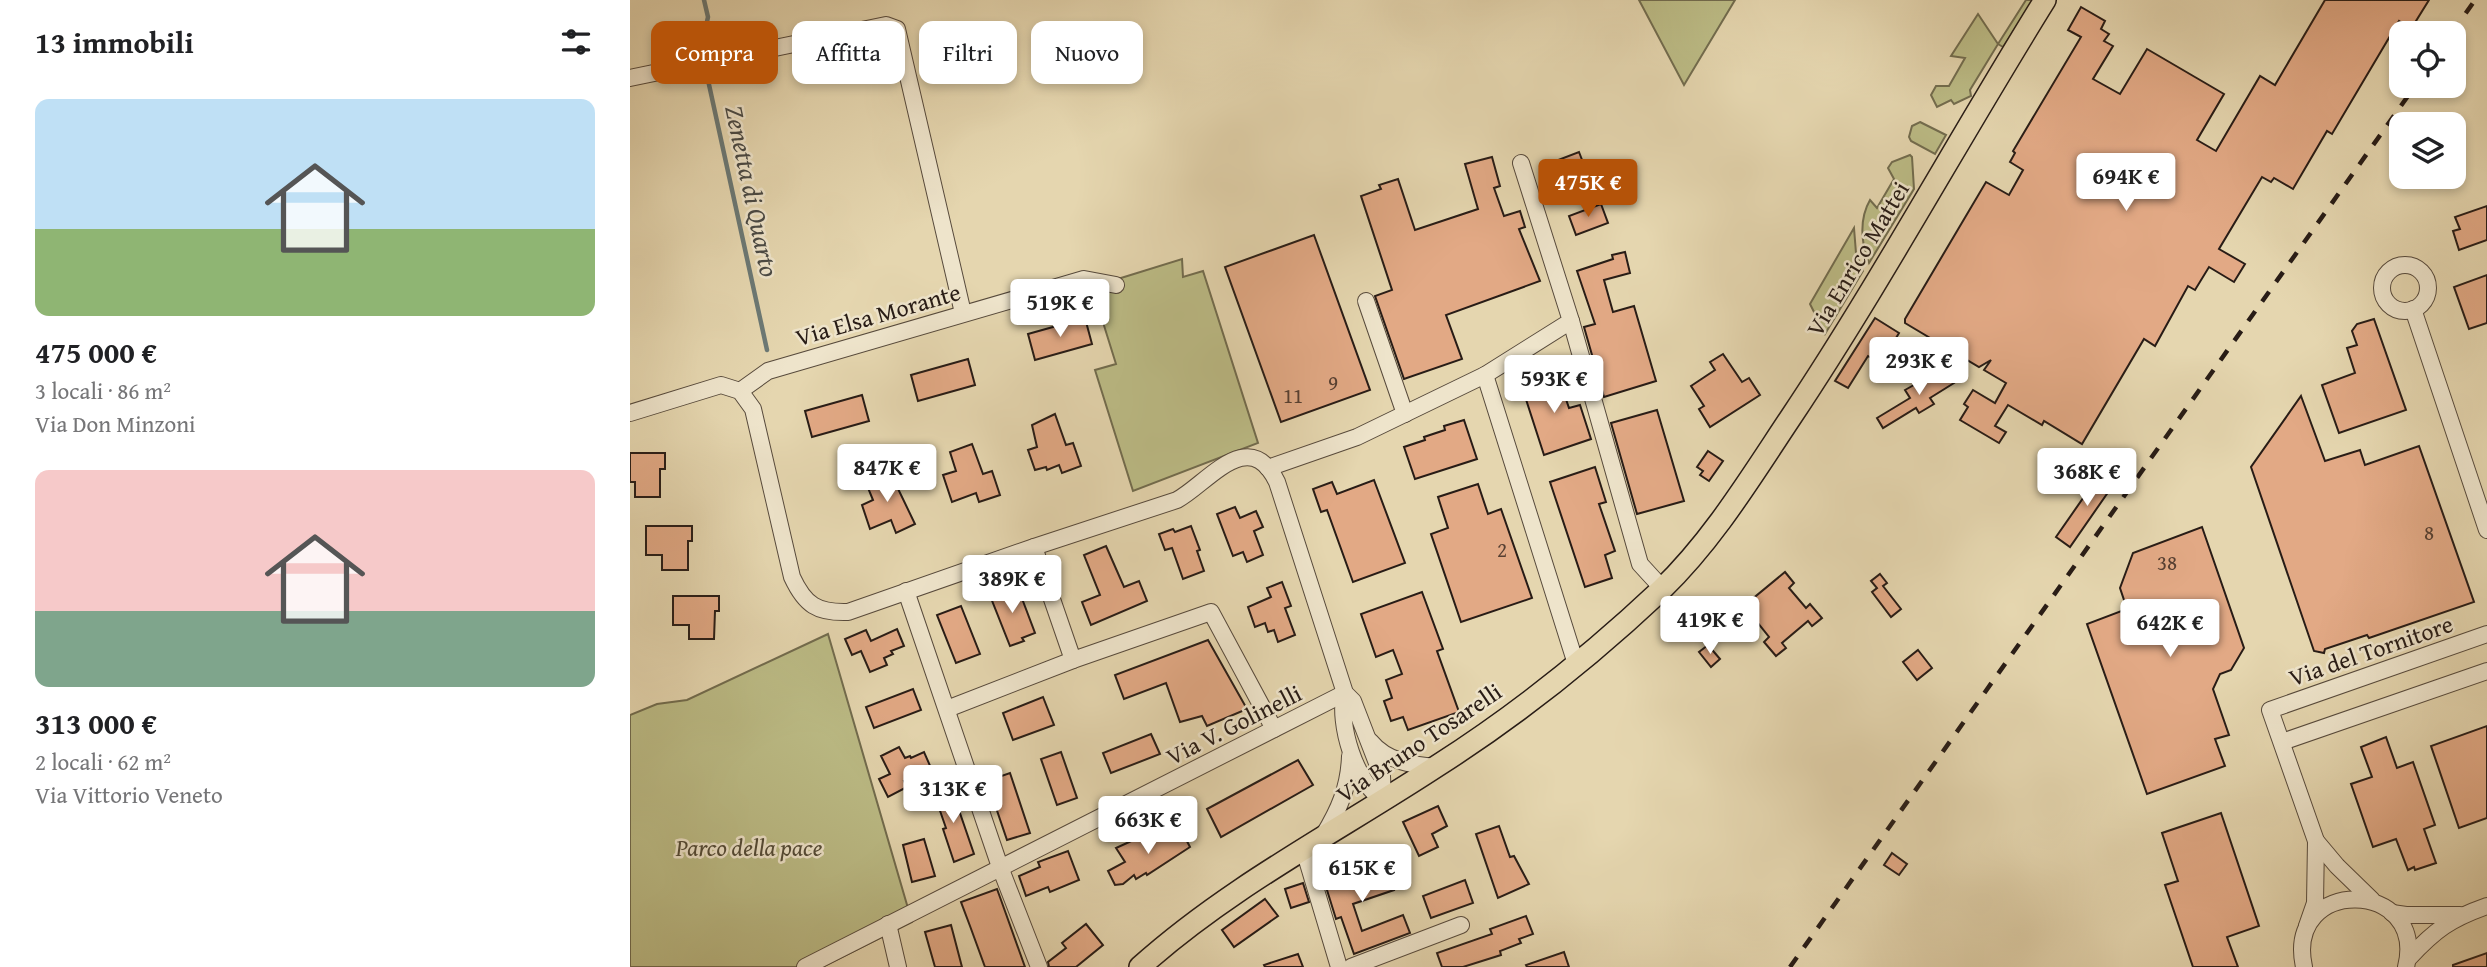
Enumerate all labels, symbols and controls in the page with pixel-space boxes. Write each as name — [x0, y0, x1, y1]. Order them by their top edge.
text: 13 immobili — [35, 20, 194, 64]
chip: Compra — [651, 21, 778, 84]
chip: Affitta — [792, 21, 905, 84]
chip: Filtri — [919, 21, 1017, 84]
chip: Nuovo — [1031, 21, 1143, 84]
map controls — [2389, 21, 2466, 189]
button: locate — [2389, 21, 2466, 98]
icon: filters — [557, 23, 595, 61]
water label: Zenetta di Quarto — [715, 102, 790, 280]
button: layers — [2389, 112, 2466, 189]
icon: home — [252, 145, 378, 271]
pin: 694K € — [2069, 154, 2183, 213]
text: 694K € — [2092, 159, 2160, 192]
pin: 475K € — [1531, 160, 1645, 219]
text: 475K € — [1554, 165, 1622, 198]
street label: Via Enrico Mattei — [1797, 174, 1918, 343]
street label: Via Elsa Morante — [791, 274, 965, 355]
pin: 519K € — [1003, 280, 1117, 339]
text: 519K € — [1026, 285, 1094, 318]
text: 475 000 € — [35, 330, 157, 374]
pin: 293K € — [1862, 338, 1976, 397]
text: 293K € — [1885, 343, 1953, 376]
pin: 593K € — [1497, 356, 1611, 415]
text: 593K € — [1520, 361, 1588, 394]
house number: 9 — [1328, 367, 1338, 398]
text: 3 locali · 86 m² — [35, 374, 171, 407]
house number: 11 — [1283, 380, 1303, 411]
text: Via Don Minzoni — [35, 407, 196, 440]
pin: 847K € — [830, 444, 944, 504]
pin: 368K € — [2030, 448, 2144, 508]
text: 847K € — [853, 450, 921, 483]
text: 368K € — [2053, 454, 2121, 487]
icon: home — [252, 516, 378, 642]
house number: 8 — [2424, 517, 2434, 548]
house number: 2 — [1497, 534, 1507, 565]
house number: 38 — [2157, 547, 2177, 578]
pin: 389K € — [955, 556, 1069, 615]
text: 389K € — [978, 561, 1046, 594]
pin: 419K € — [1653, 596, 1767, 656]
pin: 642K € — [2113, 600, 2227, 659]
text: 419K € — [1676, 602, 1744, 635]
text: 642K € — [2136, 605, 2204, 638]
street label: Via del Tornitore — [2284, 606, 2458, 695]
street label: Via Bruno Tosarelli — [1329, 674, 1509, 811]
street label: Via V. Golinelli — [1160, 675, 1308, 774]
text: 313 000 € — [35, 701, 157, 745]
text: 2 locali · 62 m² — [35, 745, 171, 778]
pin: 313K € — [896, 766, 1010, 825]
text: 313K € — [919, 771, 987, 804]
text: Via Vittorio Veneto — [35, 778, 223, 811]
pin: 663K € — [1091, 796, 1205, 856]
text: 663K € — [1114, 802, 1182, 835]
park label: Parco della pace — [675, 830, 823, 865]
pin: 615K € — [1305, 844, 1419, 904]
text: 615K € — [1328, 850, 1396, 883]

